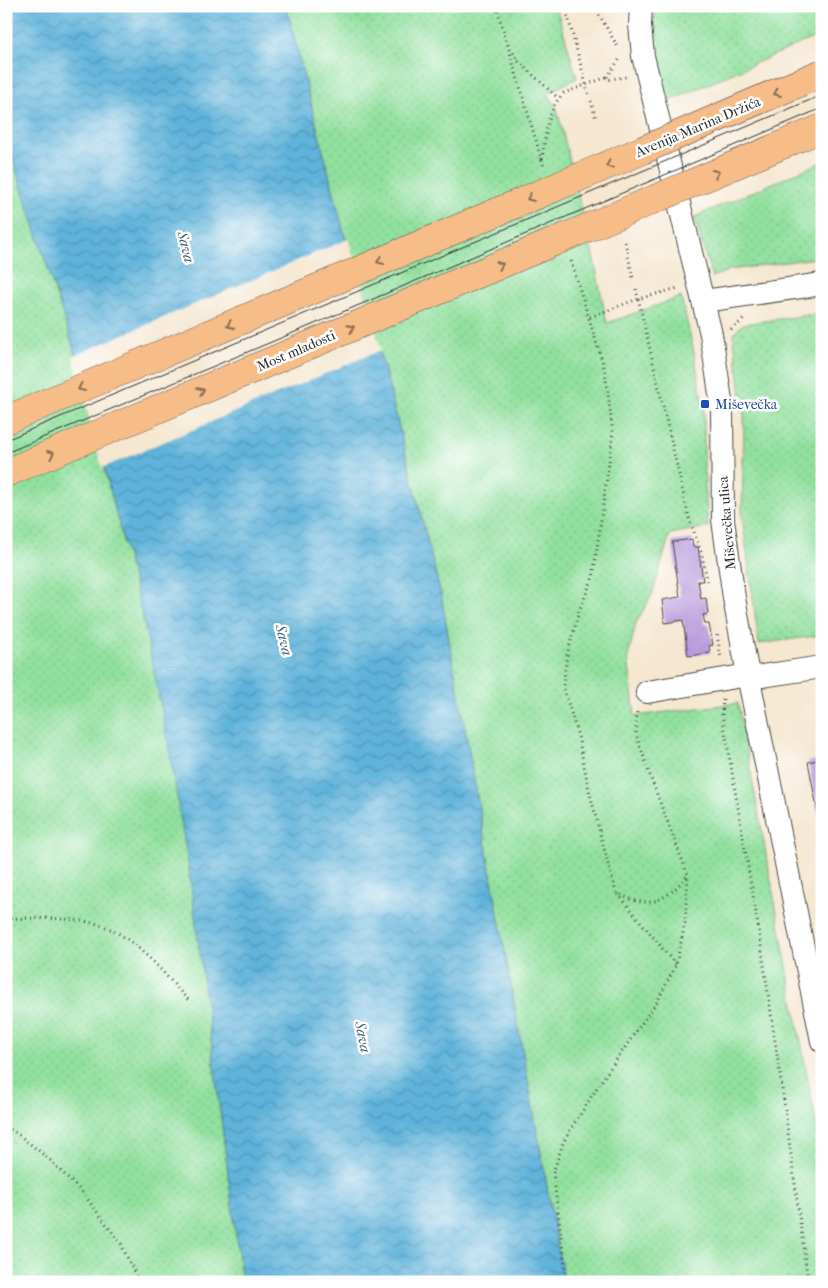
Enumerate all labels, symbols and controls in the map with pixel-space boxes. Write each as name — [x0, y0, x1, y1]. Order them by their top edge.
one-way arrow — [773, 87, 782, 98]
street label: Avenija Marina Držića — [632, 93, 764, 161]
one-way arrow — [605, 158, 614, 169]
one-way arrow — [711, 169, 720, 180]
one-way arrow — [526, 192, 535, 203]
water label: Sava — [173, 229, 199, 264]
one-way arrow — [376, 255, 385, 266]
one-way arrow — [496, 261, 504, 271]
one-way arrow — [226, 318, 235, 329]
one-way arrow — [346, 324, 355, 334]
street label: Most mladosti — [254, 327, 338, 375]
one-way arrow — [77, 382, 86, 392]
one-way arrow — [196, 386, 205, 397]
place label: Miševečka — [715, 396, 778, 413]
marker: Miševečka — [699, 398, 711, 410]
one-way arrow — [46, 450, 55, 461]
street label: Miševečka ulica — [714, 475, 740, 570]
water label: Sava — [271, 622, 297, 657]
water label: Sava — [351, 1019, 375, 1054]

